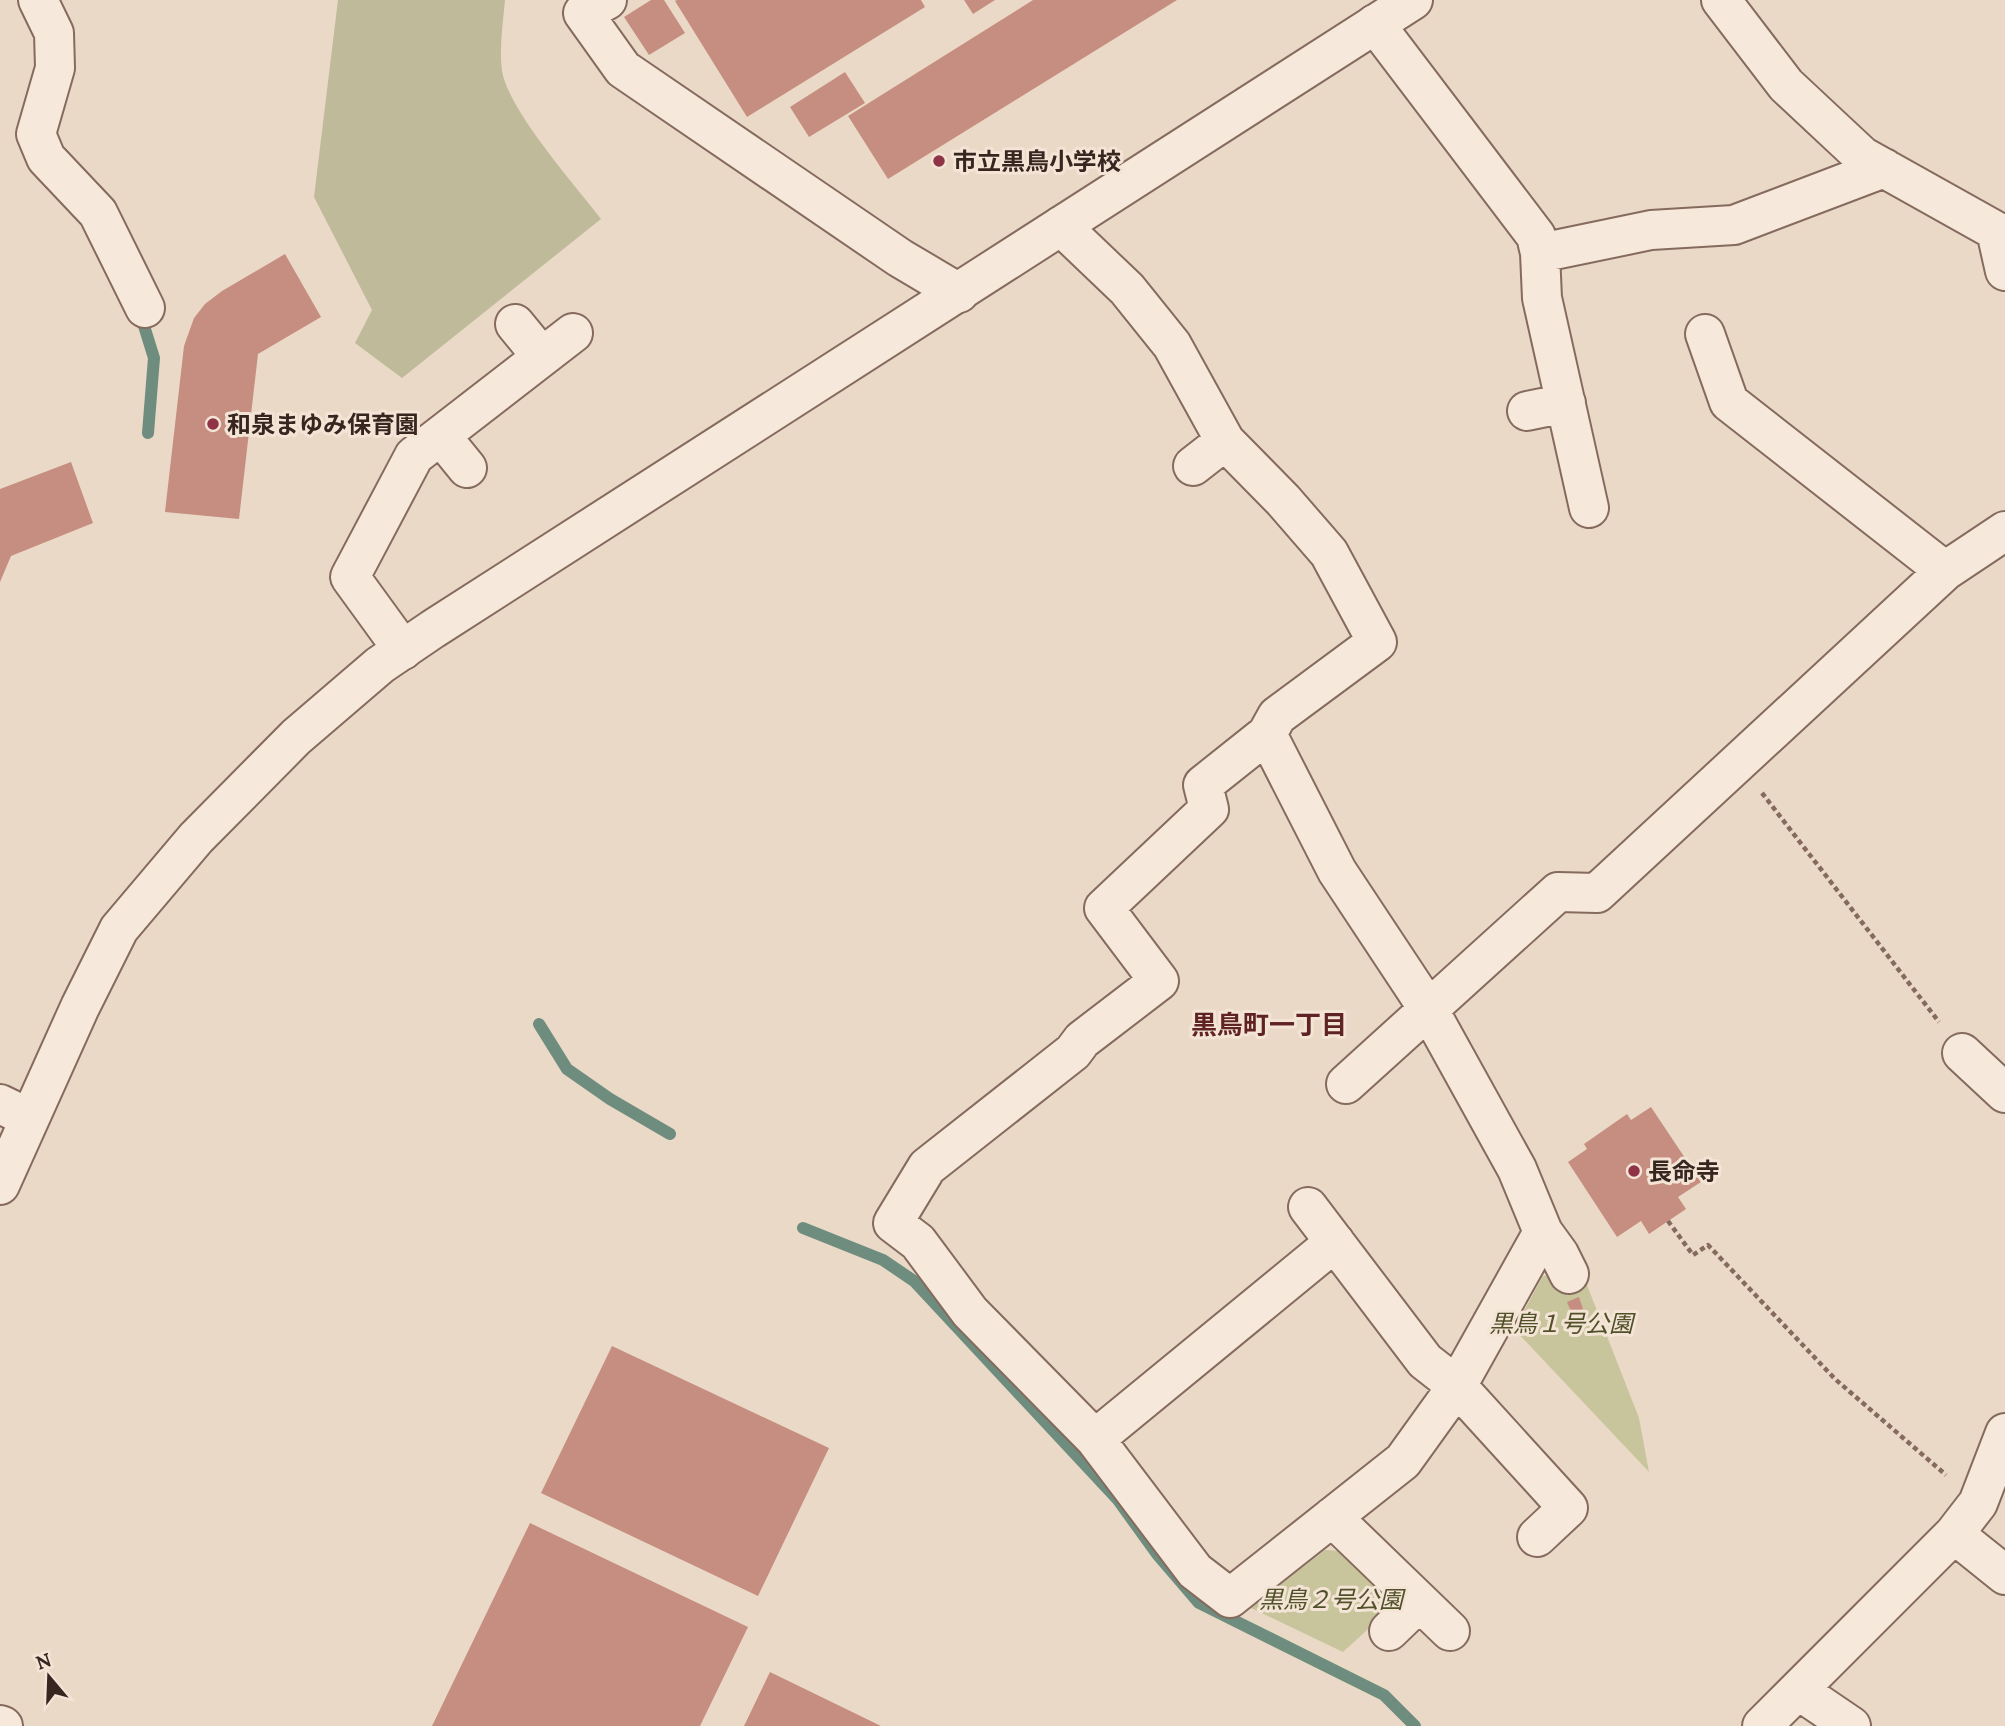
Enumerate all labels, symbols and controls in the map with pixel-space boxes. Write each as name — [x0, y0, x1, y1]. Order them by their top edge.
place label: 市立黒鳥小学校 — [953, 146, 1121, 177]
marker: 市立黒鳥小学校 — [931, 153, 947, 169]
place label: 和泉まゆみ保育園 — [227, 409, 419, 440]
marker: 和泉まゆみ保育園 — [205, 416, 221, 432]
district label: 黒鳥町一丁目 — [1191, 1008, 1347, 1041]
place label: 長命寺 — [1648, 1156, 1720, 1187]
marker: 長命寺 — [1626, 1163, 1642, 1179]
park label: 黒鳥１号公園 — [1489, 1308, 1636, 1339]
park label: 黒鳥２号公園 — [1259, 1584, 1406, 1615]
north arrow — [14, 1642, 84, 1712]
text: N — [33, 1647, 55, 1675]

